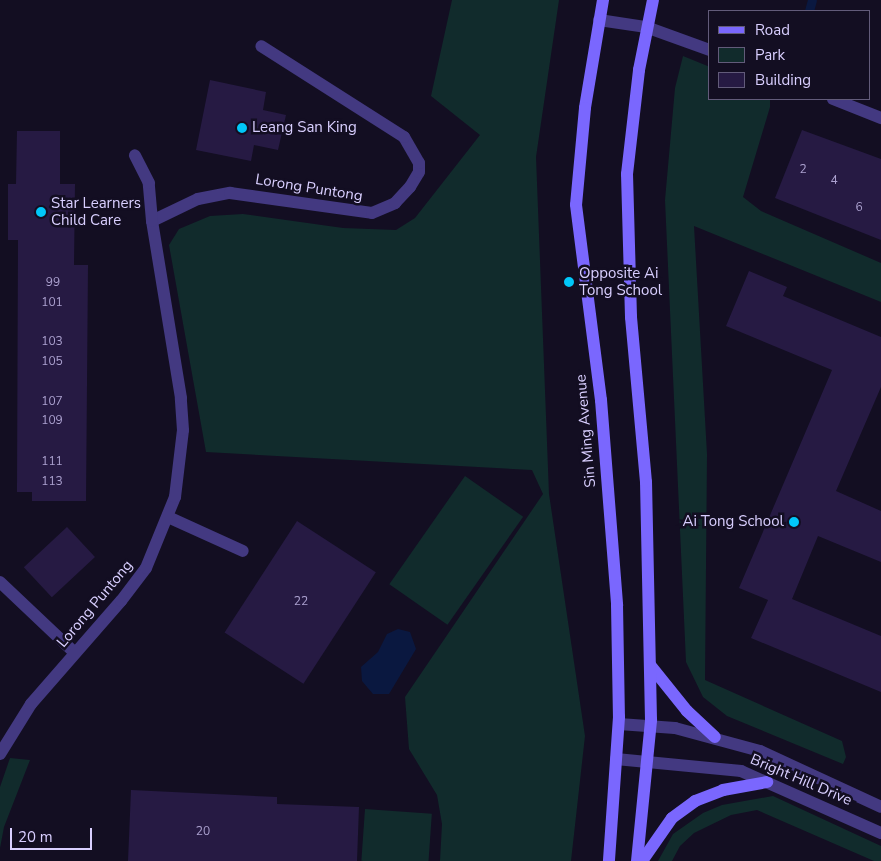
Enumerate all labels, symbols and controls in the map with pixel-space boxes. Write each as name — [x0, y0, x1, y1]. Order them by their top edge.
legend — [708, 10, 871, 100]
text: Road — [755, 20, 790, 40]
text: Park — [755, 45, 785, 65]
text: Building — [755, 70, 811, 90]
place label: Leang San King — [252, 119, 357, 137]
marker: Leang San King — [236, 122, 248, 134]
house number: 2 — [799, 163, 807, 177]
street label: Lorong Puntong — [254, 171, 364, 205]
house number: 4 — [830, 174, 838, 188]
place label: Star Learners Child Care — [51, 194, 141, 229]
house number: 6 — [855, 201, 863, 215]
marker: Star Learners Child Care — [35, 206, 47, 218]
place label: Opposite Ai Tong School — [579, 264, 662, 299]
house number: 99 — [46, 276, 60, 290]
marker: Opposite Ai Tong School — [563, 276, 575, 288]
house number: 101 — [41, 296, 63, 310]
house number: 103 — [41, 335, 63, 349]
house number: 105 — [41, 355, 63, 369]
street label: Sin Ming Avenue — [572, 374, 600, 488]
house number: 107 — [41, 395, 63, 409]
house number: 109 — [41, 414, 63, 428]
house number: 111 — [41, 455, 63, 469]
house number: 113 — [41, 475, 63, 489]
place label: Ai Tong School — [683, 513, 784, 531]
marker: Ai Tong School — [788, 516, 800, 528]
street label: Lorong Puntong — [53, 557, 137, 651]
house number: 22 — [294, 595, 308, 609]
street label: Bright Hill Drive — [747, 750, 855, 810]
scale bar — [12, 818, 95, 850]
house number: 20 — [196, 825, 210, 839]
text: 20 m — [18, 827, 53, 847]

